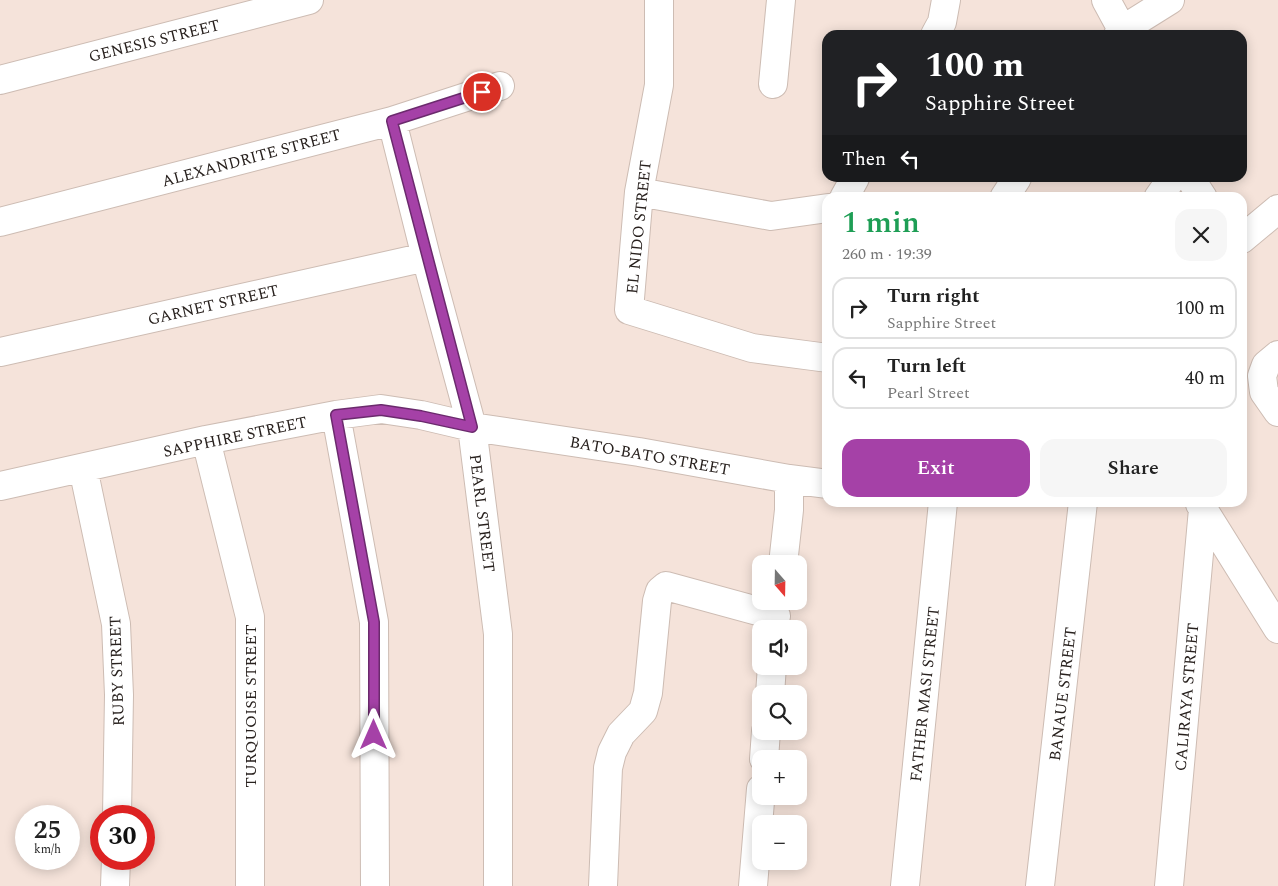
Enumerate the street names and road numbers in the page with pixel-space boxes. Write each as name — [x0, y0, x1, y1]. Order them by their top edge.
street label: GENESIS STREET — [86, 13, 223, 69]
street label: ALEXANDRITE STREET — [159, 122, 344, 193]
street label: EL NIDO STREET — [620, 159, 658, 295]
street label: GARNET STREET — [145, 278, 281, 332]
street label: SAPPHIRE STREET — [161, 410, 310, 464]
street label: BATO-BATO STREET — [568, 430, 732, 482]
street label: PEARL STREET — [463, 453, 501, 574]
street label: FATHER MASI STREET — [904, 605, 946, 783]
street label: RUBY STREET — [103, 615, 131, 726]
street label: CALIRAYA STREET — [1169, 622, 1205, 772]
street label: TURQUOISE STREET — [239, 624, 263, 788]
street label: BANAUE STREET — [1043, 626, 1083, 762]

